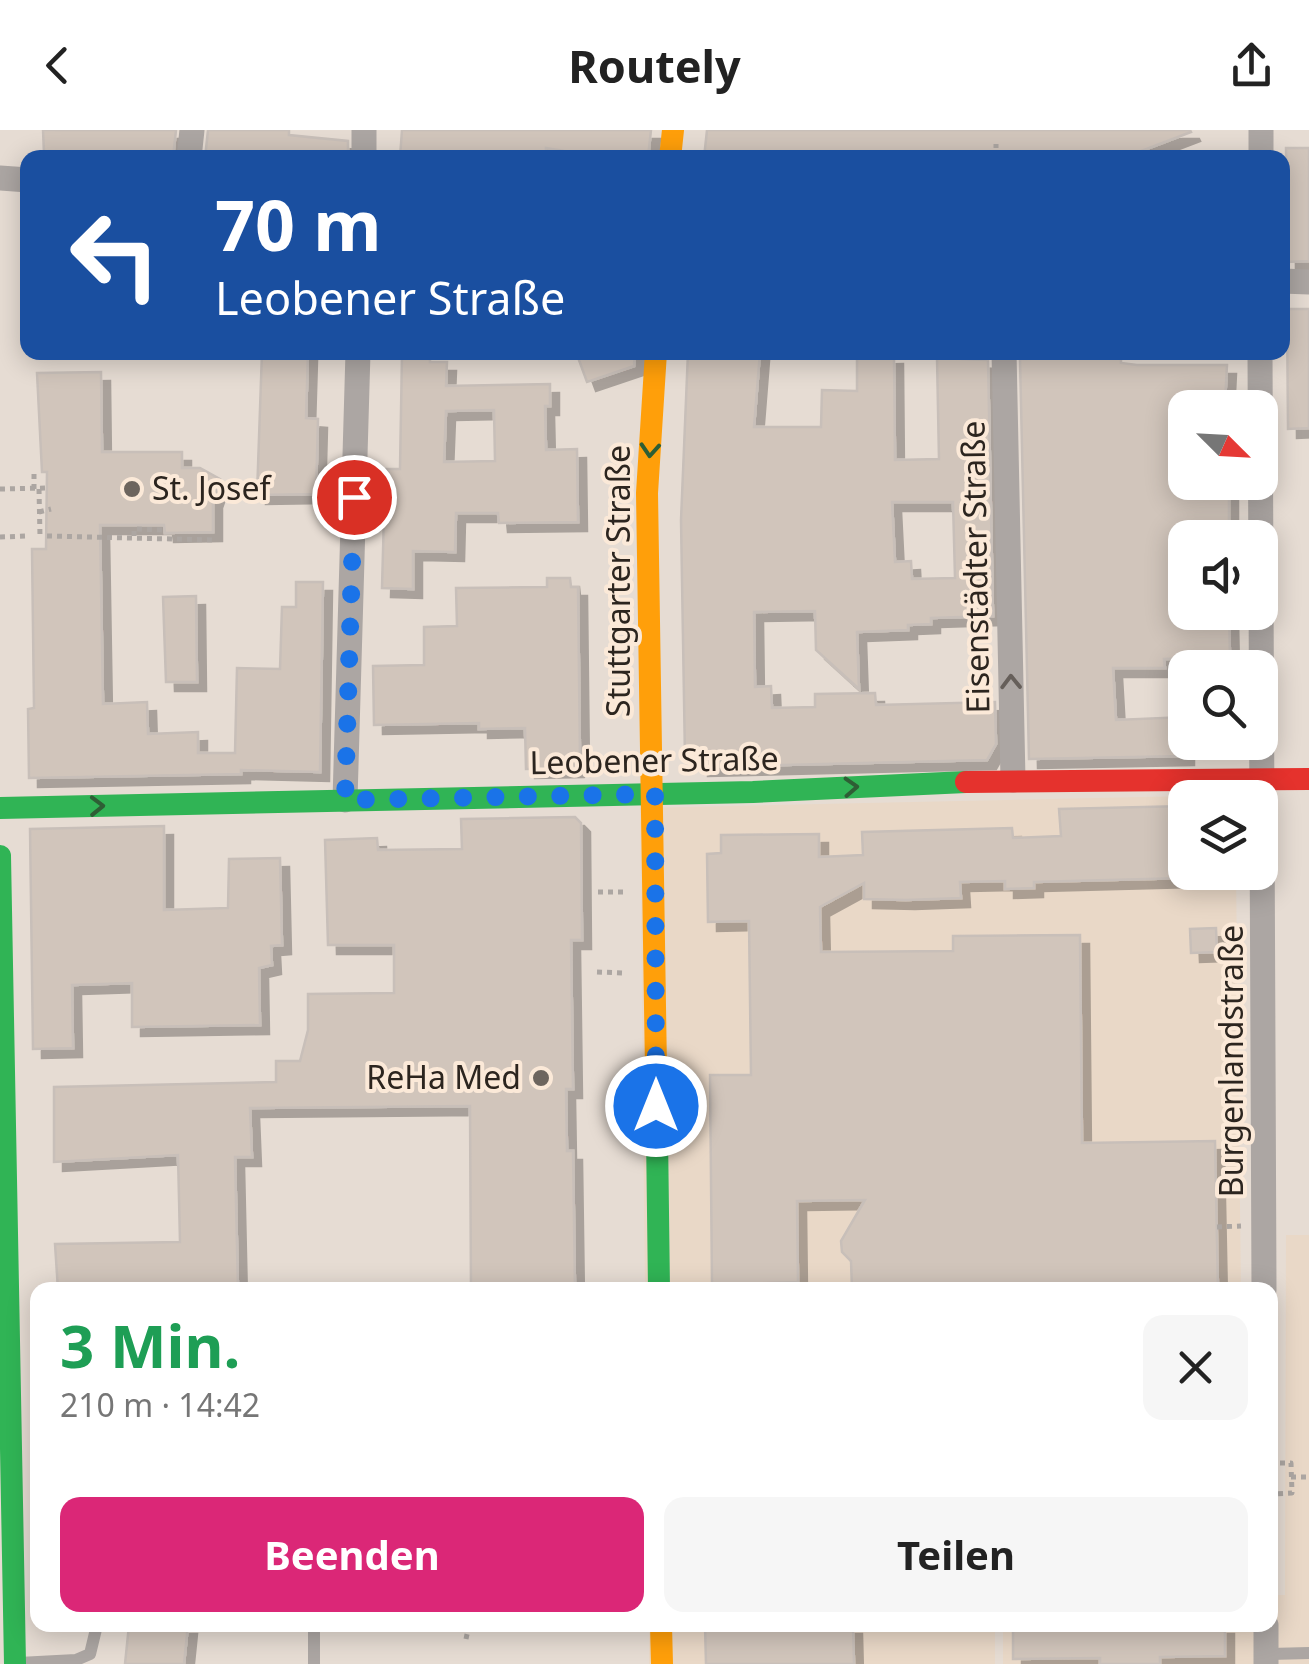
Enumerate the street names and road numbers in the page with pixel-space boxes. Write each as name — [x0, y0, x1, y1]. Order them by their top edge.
street label: Eisenstädter Straße — [950, 420, 999, 714]
street label: Stuttgarter Straße — [596, 445, 639, 717]
street label: Leobener Straße — [529, 736, 779, 783]
street label: Burgenlandstraße — [1209, 925, 1252, 1197]

